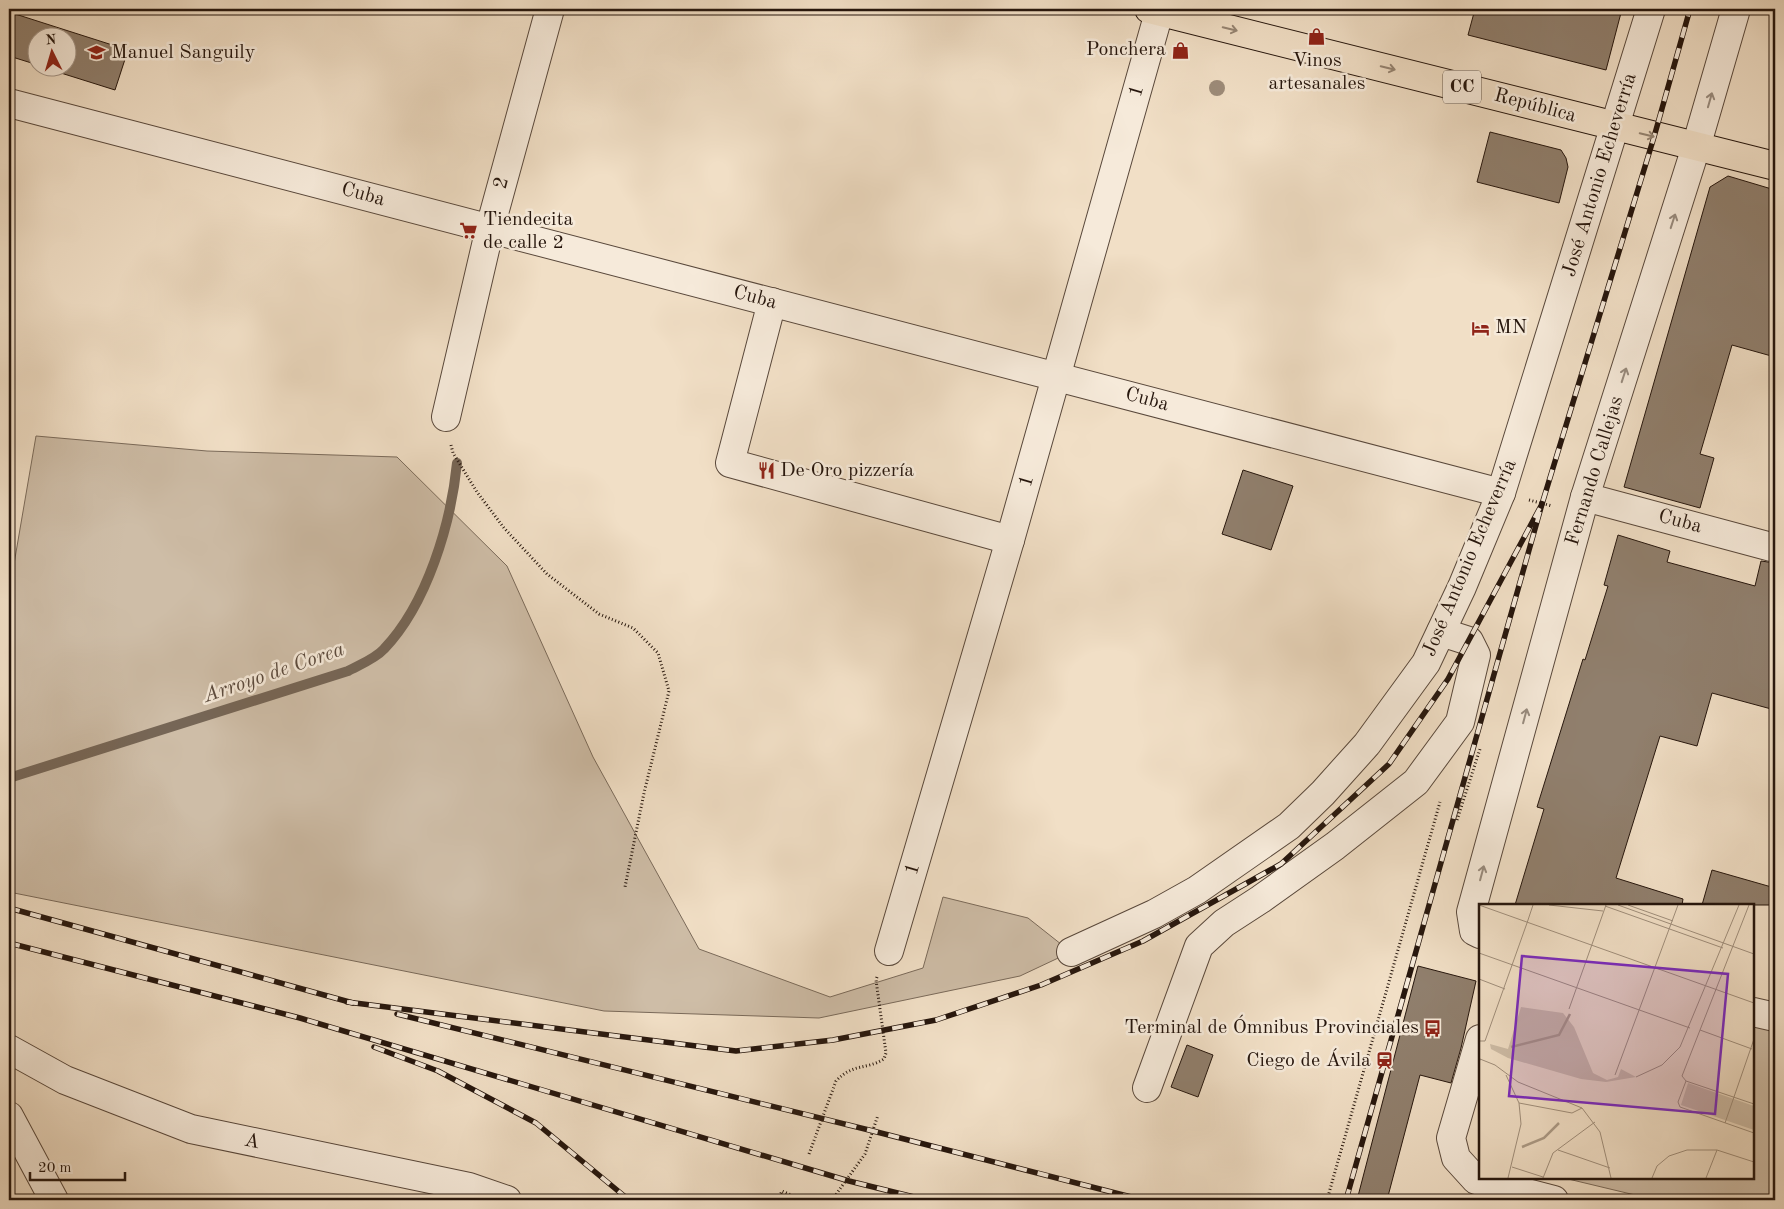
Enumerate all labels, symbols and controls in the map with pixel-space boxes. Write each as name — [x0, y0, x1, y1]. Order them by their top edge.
one-way arrow — [1222, 25, 1238, 34]
shop icon: Vinos artesanales — [1307, 27, 1327, 47]
north arrow — [28, 28, 78, 78]
text: N — [45, 33, 57, 47]
place label: Ponchera — [1086, 40, 1166, 60]
shop icon: Ponchera — [1170, 40, 1190, 60]
school or university icon: Manuel Sanguily — [87, 43, 107, 63]
place label: Manuel Sanguily — [111, 43, 256, 63]
place label: Vinos artesanales — [1269, 51, 1365, 94]
one-way arrow — [1380, 64, 1396, 73]
road number: CC — [1443, 70, 1481, 104]
street label: José Antonio Echeverría — [1559, 71, 1641, 279]
street label: 1 — [1126, 83, 1148, 99]
street label: República — [1492, 85, 1578, 127]
one-way arrow — [1706, 92, 1715, 108]
one-way arrow — [1639, 131, 1655, 140]
street label: 2 — [491, 175, 513, 191]
street label: Cuba — [339, 180, 387, 210]
place label: Tiendecita de calle 2 — [483, 210, 573, 253]
one-way arrow — [1668, 213, 1678, 229]
supermarket icon: Tiendecita de calle 2 — [459, 221, 479, 241]
street label: Cuba — [731, 283, 779, 313]
hotel icon: MN — [1471, 318, 1491, 338]
place label: MN — [1495, 318, 1527, 338]
one-way arrow — [1619, 368, 1629, 384]
street label: Cuba — [1123, 385, 1171, 415]
street label: Fernando Callejas — [1563, 394, 1627, 548]
street label: José Antonio Echeverría — [1419, 456, 1521, 660]
restaurant icon: De Oro pizzería — [756, 461, 776, 481]
place label: De Oro pizzería — [780, 461, 914, 481]
street label: 1 — [1016, 473, 1038, 489]
street label: Cuba — [1656, 507, 1704, 537]
water label: Arroyo de Corea — [200, 639, 347, 707]
one-way arrow — [1520, 709, 1530, 725]
street label: 1 — [902, 861, 924, 877]
one-way arrow — [1477, 865, 1487, 881]
inset map — [1479, 904, 1754, 1179]
place label: Terminal de Ómnibus Provinciales — [1124, 1014, 1419, 1038]
bus stop icon: Terminal de Ómnibus Provinciales — [1423, 1018, 1443, 1038]
place label: Ciego de Ávila — [1246, 1048, 1371, 1071]
station icon: Ciego de Ávila — [1375, 1051, 1395, 1071]
street label: A — [242, 1131, 262, 1153]
scale bar — [30, 1149, 125, 1181]
text: 20 m — [38, 1161, 72, 1176]

